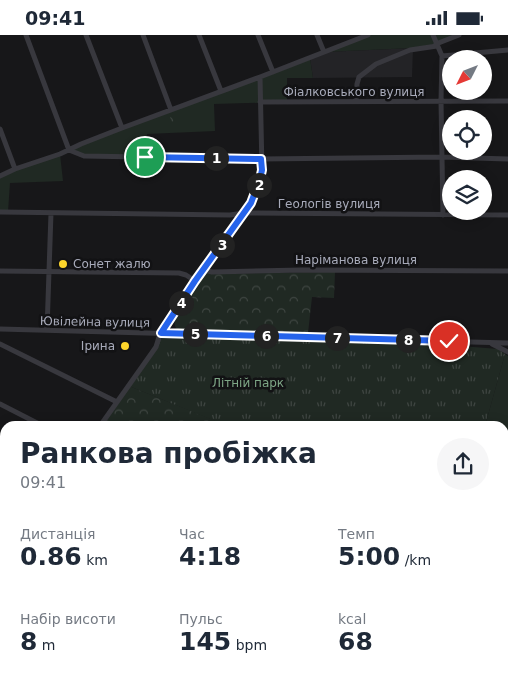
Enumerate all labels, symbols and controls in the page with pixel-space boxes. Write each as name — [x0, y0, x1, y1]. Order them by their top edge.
text: 09:41 — [25, 7, 85, 29]
north arrow — [442, 50, 492, 100]
map controls — [442, 50, 492, 220]
street label: Фіалковського вулиця — [283, 85, 425, 99]
button: locate — [442, 110, 492, 160]
pin — [124, 136, 166, 178]
icon: arrive — [131, 143, 159, 171]
pin: 1 — [204, 145, 228, 171]
text: 1 — [212, 150, 221, 166]
button: layers — [442, 170, 492, 220]
pin: 2 — [246, 173, 272, 197]
text: 2 — [255, 177, 264, 193]
street label: Геологів вулиця — [278, 197, 380, 211]
pin: 3 — [210, 233, 234, 257]
text: 3 — [218, 237, 227, 253]
street label: Наріманова вулиця — [295, 253, 417, 267]
place label: Сонет жалю — [73, 257, 151, 271]
marker: Сонет жалю — [57, 258, 69, 270]
pin: 4 — [168, 291, 194, 315]
text: 4 — [177, 295, 186, 311]
street label: Ювілейна вулиця — [40, 314, 150, 330]
pin — [428, 320, 470, 362]
pin: 5 — [182, 321, 208, 347]
pin: 6 — [254, 323, 278, 349]
pin: 7 — [324, 325, 350, 351]
text: 5 — [191, 326, 200, 342]
pin: 8 — [396, 327, 420, 353]
icon: check — [435, 327, 463, 355]
text: 6 — [262, 328, 271, 344]
text: 7 — [333, 330, 342, 346]
text: 8 — [404, 332, 413, 348]
place label: Ірина — [81, 339, 115, 353]
marker: Ірина — [119, 340, 131, 352]
park label: Літній парк — [212, 376, 284, 390]
text: Ранкова пробіжка — [20, 437, 317, 470]
button: share — [437, 438, 489, 490]
text: 09:41 — [20, 473, 66, 492]
text: Дистанція — [20, 526, 95, 542]
text: Час — [179, 526, 205, 542]
text: Темп — [338, 526, 375, 542]
text: 0.86 — [20, 542, 82, 571]
text: 4:18 — [179, 542, 241, 571]
text: 5:00 — [338, 542, 400, 571]
text: km — [82, 552, 108, 568]
text: /km — [400, 552, 431, 568]
text: Набір висоти — [20, 611, 116, 627]
text: Пульс — [179, 611, 223, 627]
text: kcal — [338, 611, 366, 627]
text: 8 — [20, 627, 37, 656]
text: 145 — [179, 627, 231, 656]
text: 68 — [338, 627, 373, 656]
text: m — [37, 637, 56, 653]
text: bpm — [231, 637, 267, 653]

